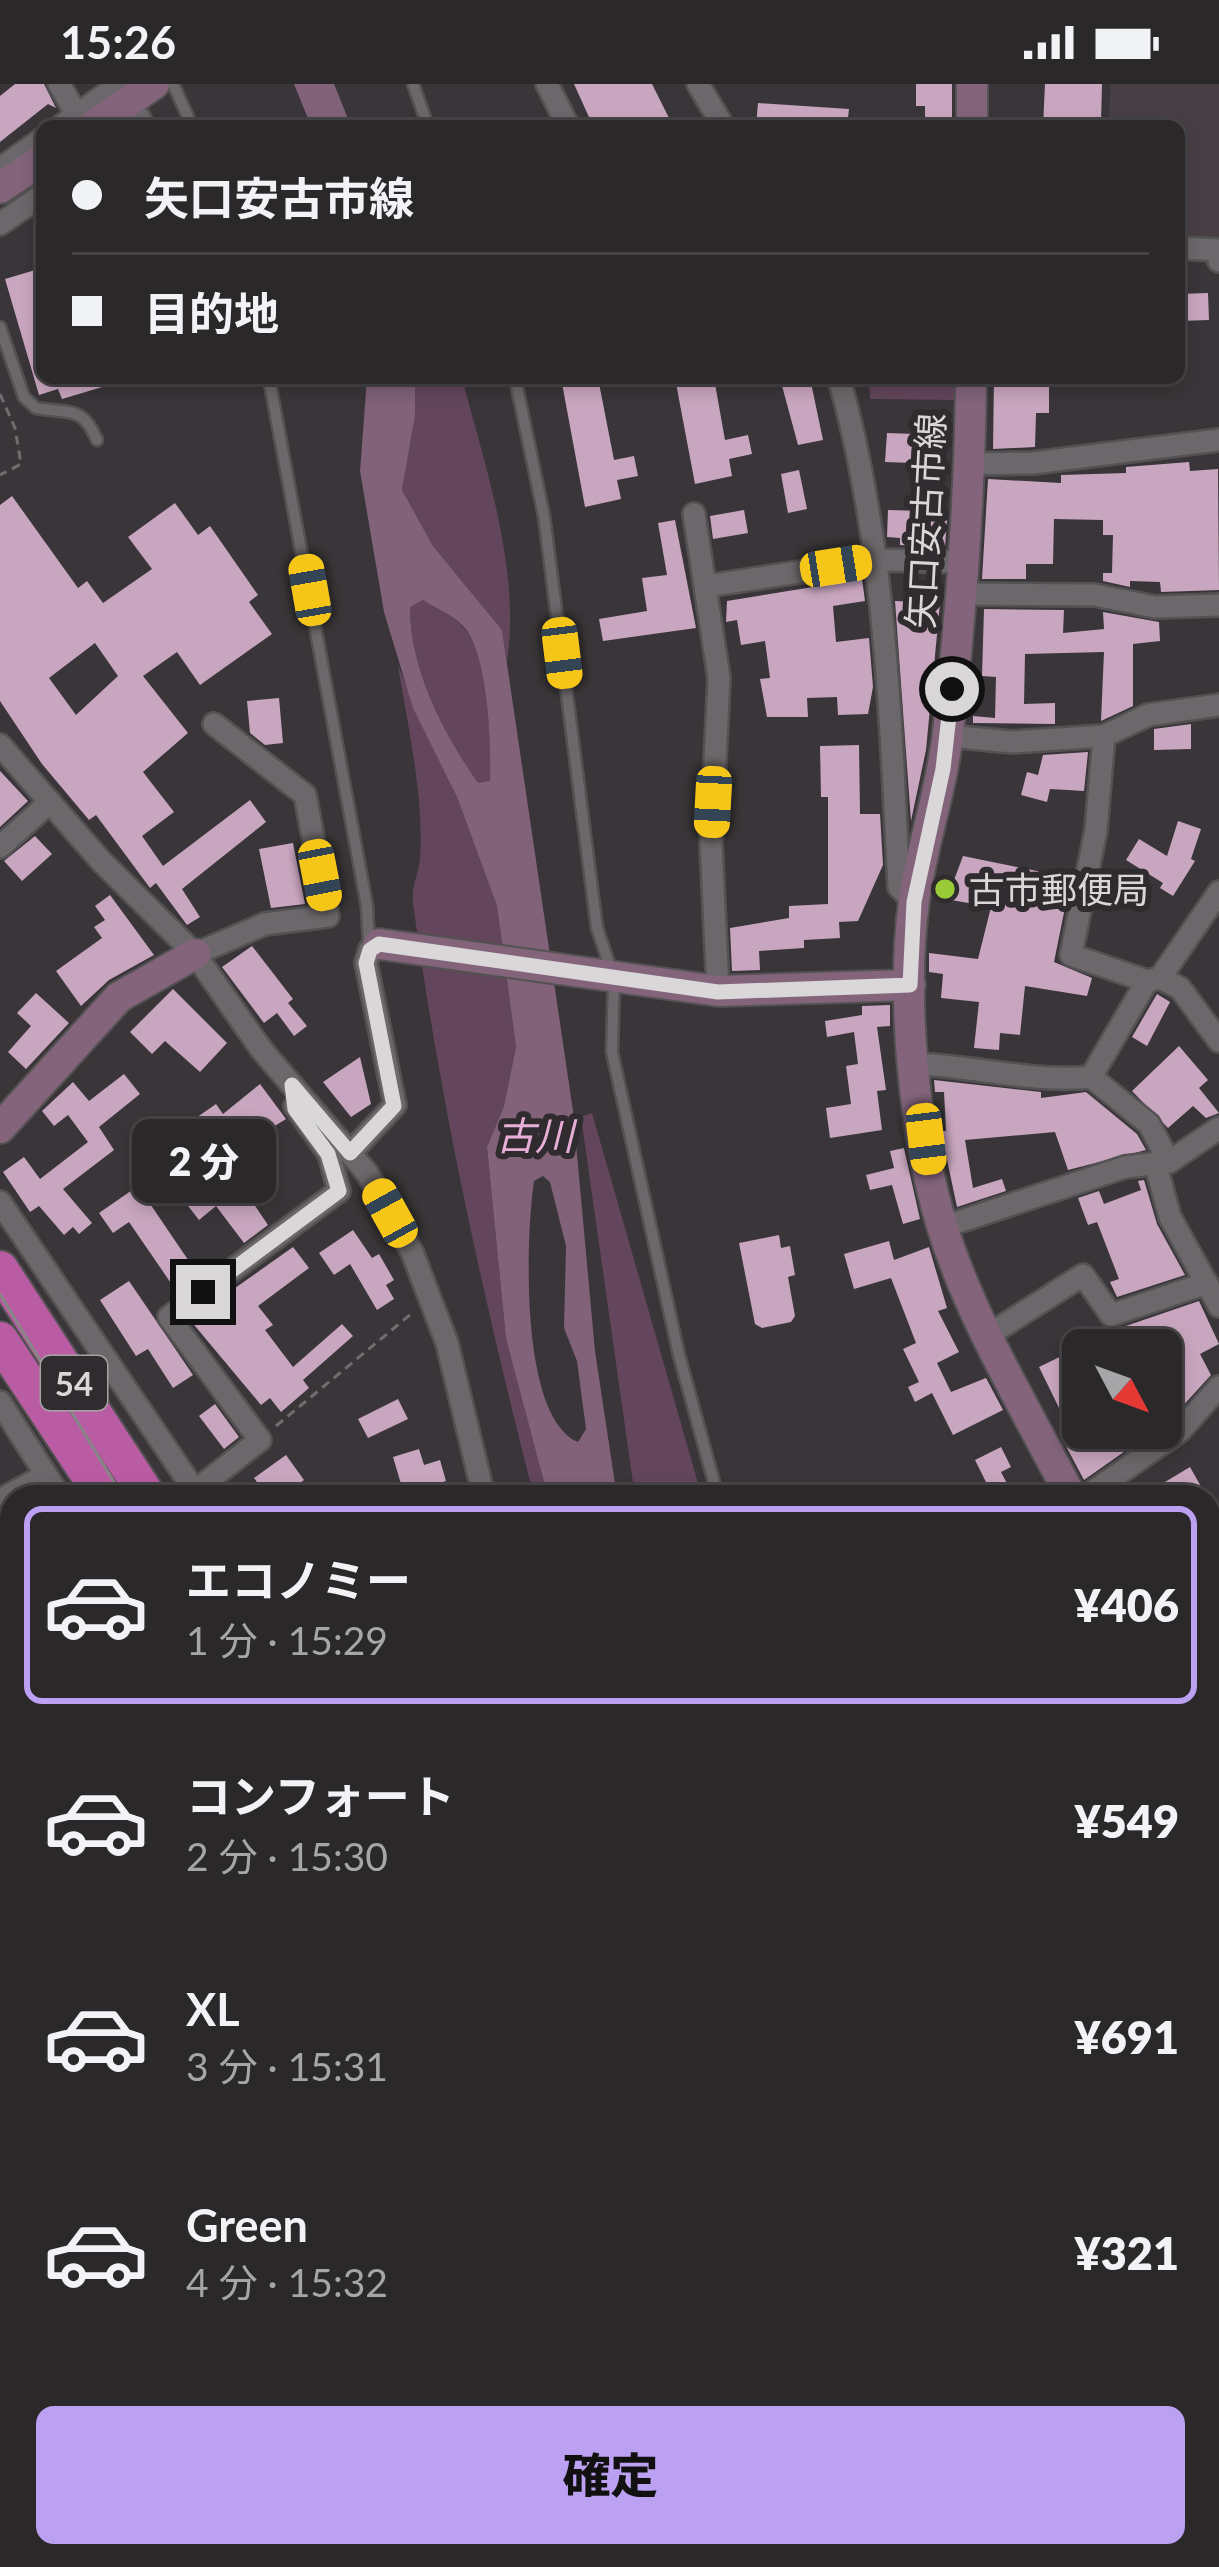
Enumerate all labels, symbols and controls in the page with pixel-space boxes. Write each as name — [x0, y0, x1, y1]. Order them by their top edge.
text: 15:26 — [60, 15, 176, 69]
text: 矢口安古市線 — [144, 171, 414, 225]
text: 目的地 — [144, 286, 279, 340]
street label: 矢口安古市線 — [897, 412, 953, 630]
car — [798, 543, 874, 589]
car — [286, 551, 334, 629]
car — [540, 615, 584, 691]
route start — [925, 662, 979, 716]
car — [693, 765, 733, 839]
car — [295, 836, 345, 914]
place label: 古市郵便局 — [969, 867, 1149, 911]
marker: 古市郵便局 — [932, 876, 958, 902]
car — [904, 1101, 948, 1177]
water label: 古川 — [496, 1112, 578, 1158]
callout: 2 分 — [131, 1118, 275, 1202]
text: 2 分 — [169, 1138, 239, 1184]
car — [357, 1173, 423, 1253]
route end — [176, 1265, 230, 1319]
north arrow — [1062, 1329, 1182, 1449]
map controls — [1062, 1329, 1182, 1449]
road number: 54 — [41, 1356, 107, 1410]
icon: car — [42, 1551, 150, 1659]
text: エコノミー — [186, 1553, 411, 1607]
text: ¥406 — [1075, 1578, 1179, 1632]
text: 1 分 · 15:29 — [186, 1617, 388, 1663]
icon: car — [42, 1767, 150, 1875]
text: コンフォート — [186, 1769, 455, 1823]
text: ¥549 — [1075, 1794, 1179, 1848]
text: 2 分 · 15:30 — [186, 1833, 388, 1879]
text: XL — [186, 1982, 240, 2036]
icon: car — [42, 1983, 150, 2091]
text: ¥691 — [1075, 2010, 1179, 2064]
text: 3 分 · 15:31 — [186, 2043, 388, 2089]
text: Green — [186, 2198, 308, 2252]
icon: car — [42, 2199, 150, 2307]
text: ¥321 — [1075, 2226, 1179, 2280]
text: 4 分 · 15:32 — [186, 2259, 388, 2305]
button: 確定 — [36, 2406, 1185, 2544]

